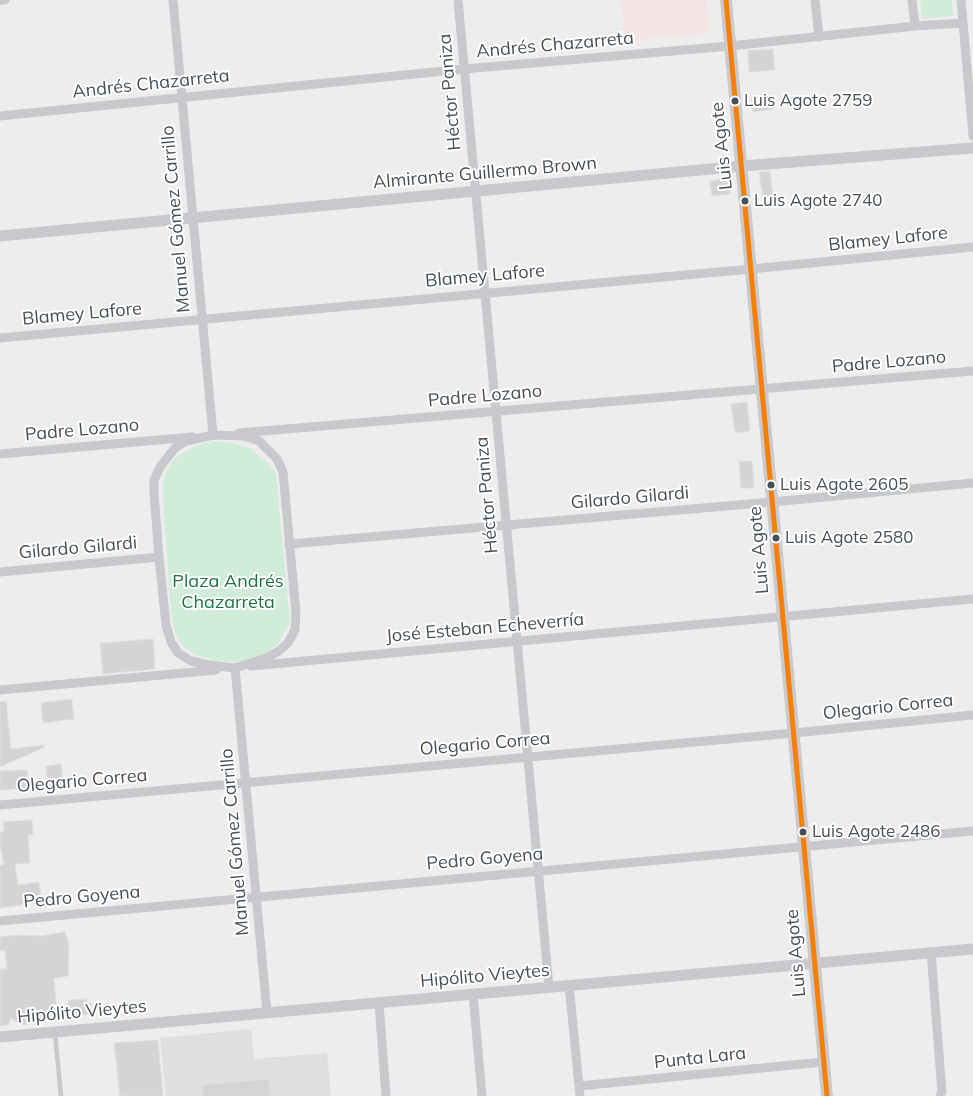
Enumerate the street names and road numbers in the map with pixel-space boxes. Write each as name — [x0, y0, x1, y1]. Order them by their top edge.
street label: Andrés Chazarreta — [475, 27, 635, 63]
street label: Héctor Paniza — [434, 33, 466, 151]
street label: Andrés Chazarreta — [71, 65, 231, 103]
street label: Luis Agote — [707, 101, 737, 191]
street label: Manuel Gómez Carrillo — [157, 124, 195, 314]
street label: Almirante Guillermo Brown — [372, 152, 598, 194]
street label: Blamey Lafore — [827, 222, 949, 256]
street label: Blamey Lafore — [424, 260, 546, 292]
street label: Blamey Lafore — [21, 298, 143, 330]
street label: Padre Lozano — [831, 346, 947, 378]
street label: Padre Lozano — [427, 380, 543, 412]
street label: Padre Lozano — [24, 414, 140, 446]
street label: Héctor Paniza — [471, 436, 503, 554]
street label: Gilardo Gilardi — [570, 482, 690, 514]
street label: Luis Agote — [744, 505, 774, 595]
street label: Gilardo Gilardi — [18, 532, 138, 564]
street label: José Esteban Echeverría — [385, 609, 585, 647]
street label: Olegario Correa — [822, 689, 954, 725]
street label: Olegario Correa — [419, 728, 551, 760]
street label: Manuel Gómez Carrillo — [216, 747, 254, 937]
street label: Olegario Correa — [16, 765, 148, 797]
street label: Pedro Goyena — [426, 843, 544, 875]
street label: Pedro Goyena — [23, 881, 141, 913]
street label: Luis Agote — [781, 908, 811, 998]
street label: Hipólito Vieytes — [419, 960, 551, 992]
street label: Hipólito Vieytes — [16, 996, 148, 1028]
street label: Punta Lara — [653, 1042, 747, 1074]

